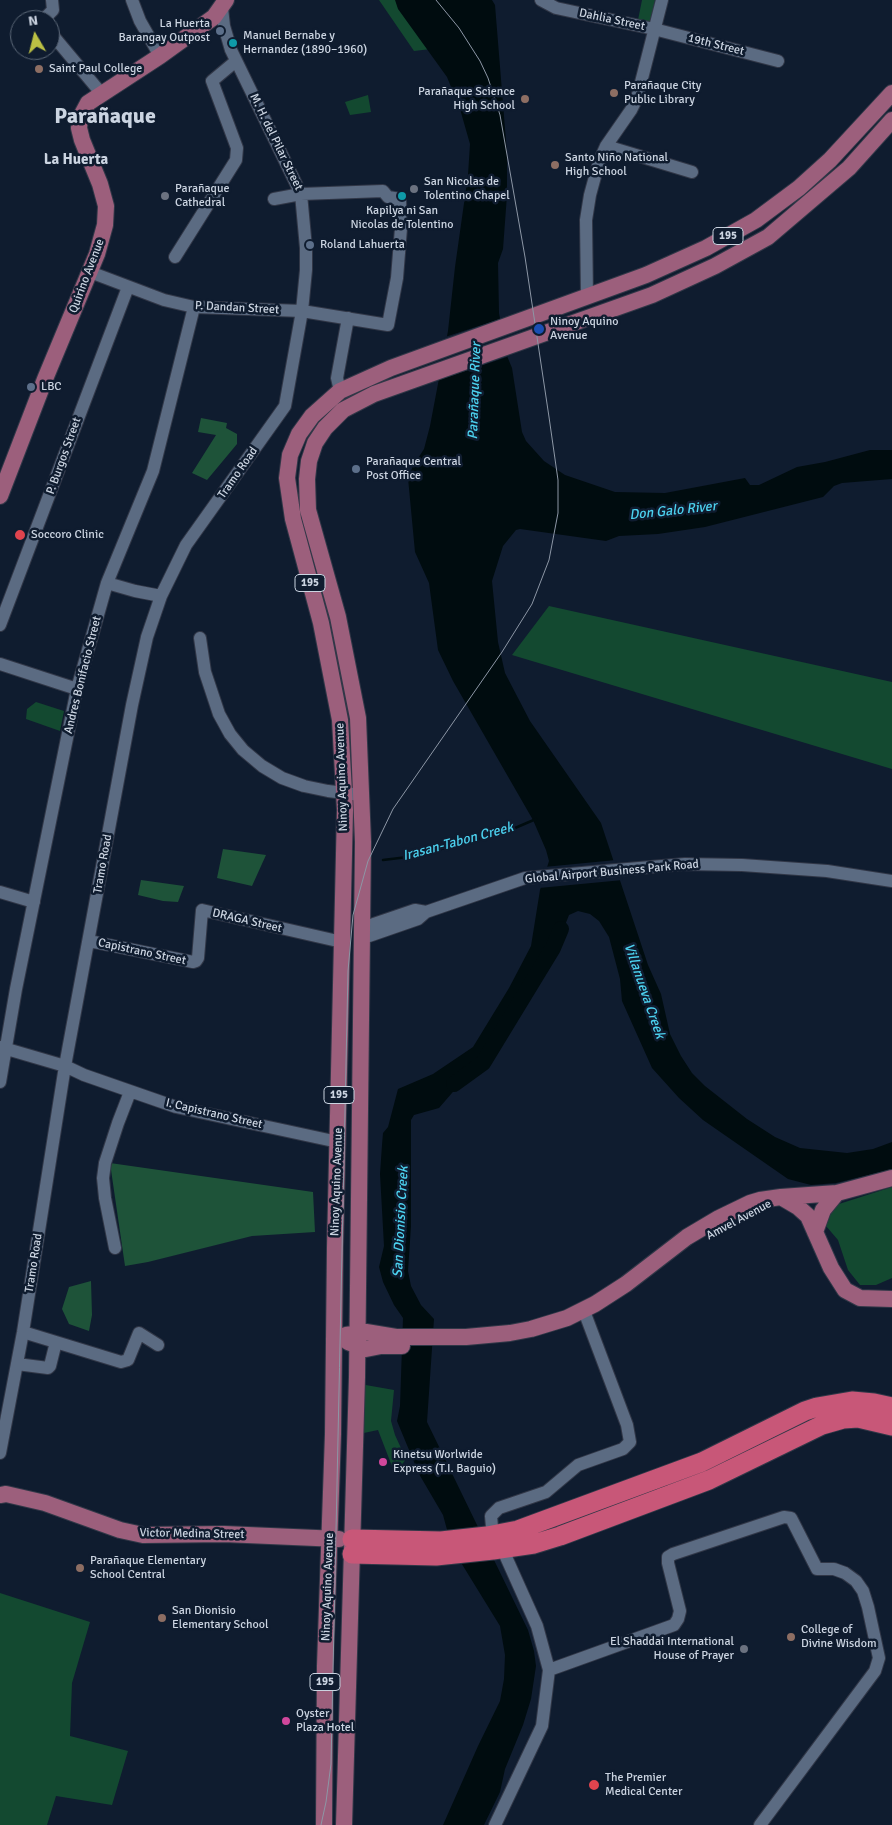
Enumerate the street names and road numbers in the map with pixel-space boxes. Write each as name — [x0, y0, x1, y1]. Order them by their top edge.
street label: Dahlia Street — [578, 6, 646, 34]
street label: 19th Street — [686, 31, 746, 59]
street label: M. H. del Pilar Street — [246, 91, 306, 193]
road number: 195 — [713, 228, 743, 245]
street label: Quirino Avenue — [66, 237, 108, 315]
street label: P. Dandan Street — [195, 299, 279, 317]
street label: P. Burgos Street — [43, 416, 85, 496]
street label: Tramo Road — [215, 444, 261, 502]
road number: 195 — [295, 574, 325, 592]
street label: Andres Bonifacio Street — [61, 615, 105, 735]
street label: Ninoy Aquino Avenue — [333, 722, 351, 832]
street label: Tramo Road — [91, 833, 115, 895]
street label: Global Airport Business Park Road — [524, 857, 700, 887]
street label: DRAGA Street — [211, 906, 283, 936]
street label: Capistrano Street — [97, 936, 187, 968]
road number: 195 — [324, 1086, 354, 1104]
street label: I. Capistrano Street — [164, 1096, 264, 1132]
street label: Ninoy Aquino Avenue — [328, 1127, 346, 1237]
street label: Amvel Avenue — [704, 1197, 774, 1243]
street label: Tramo Road — [22, 1232, 46, 1294]
street label: Victor Medina Street — [139, 1526, 245, 1542]
street label: Ninoy Aquino Avenue — [319, 1532, 337, 1642]
road number: 195 — [310, 1674, 340, 1690]

